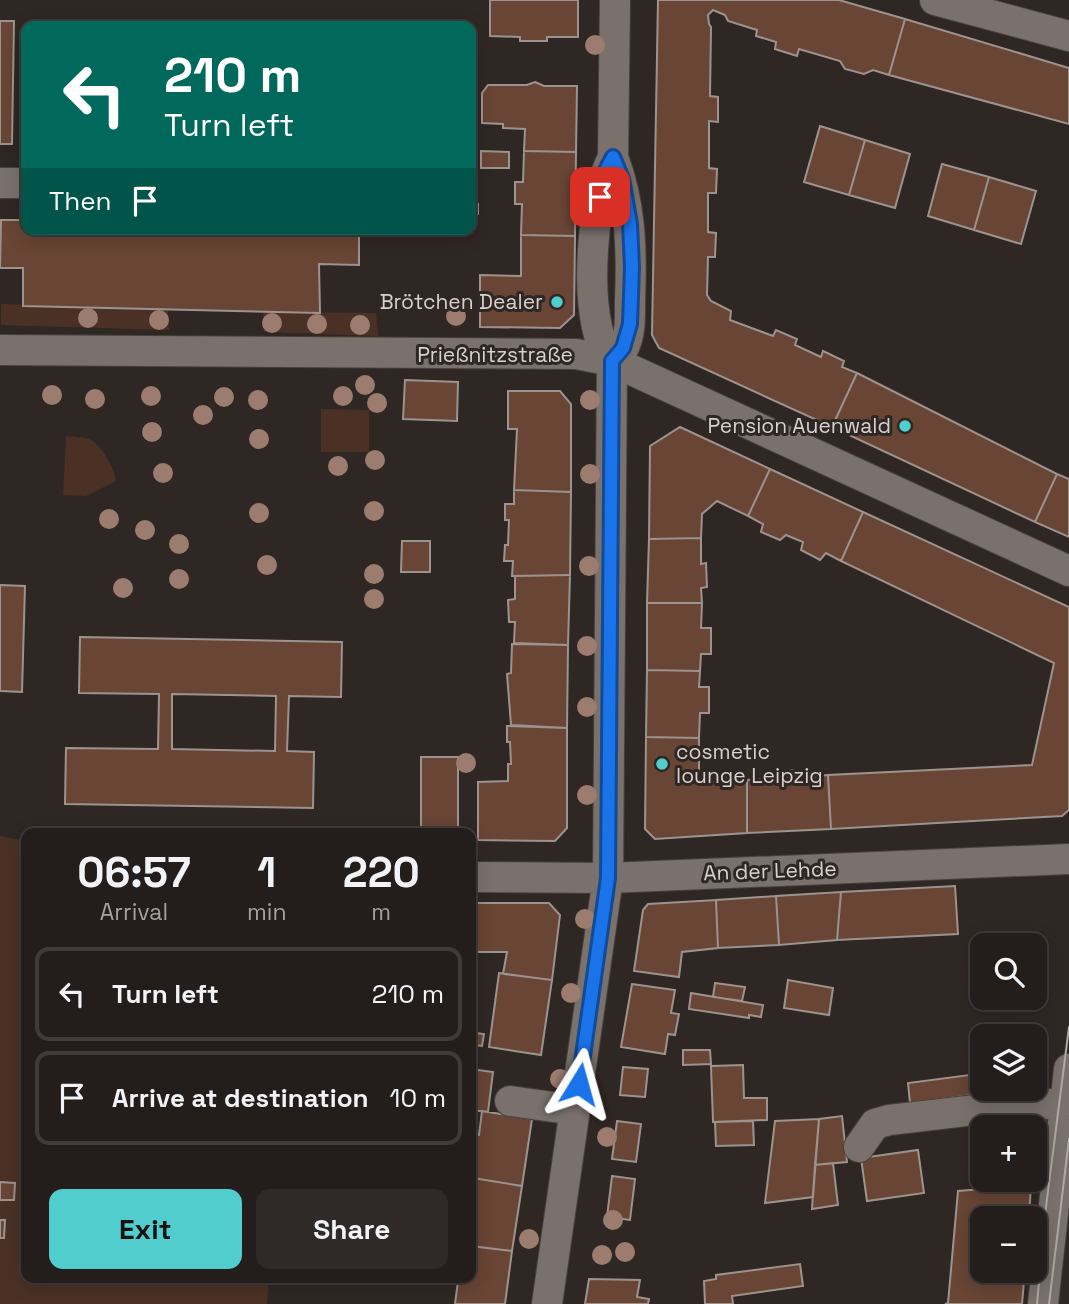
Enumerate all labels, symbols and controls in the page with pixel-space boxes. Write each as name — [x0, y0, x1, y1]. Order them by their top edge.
text: 210 m — [164, 44, 301, 106]
icon: left — [49, 49, 140, 140]
text: Turn left — [164, 105, 294, 145]
pin — [570, 167, 630, 227]
icon: arrive — [581, 178, 619, 216]
icon: arrive — [126, 182, 164, 220]
text: Then — [49, 184, 112, 218]
place label: Brötchen Dealer — [380, 288, 543, 315]
marker: Brötchen Dealer — [549, 294, 565, 310]
street label: Prießnitzstraße — [417, 341, 573, 368]
place label: Pension Auenwald — [708, 412, 891, 439]
marker: Pension Auenwald — [897, 418, 913, 434]
place label: cosmetic lounge Leipzig — [676, 738, 823, 789]
marker: cosmetic lounge Leipzig — [654, 756, 670, 772]
text: 06:57 — [77, 846, 191, 899]
text: 1 — [257, 846, 276, 899]
text: 220 — [343, 846, 420, 899]
street label: An der Lehde — [703, 855, 837, 886]
text: Arrival — [100, 897, 168, 927]
text: min — [247, 897, 287, 927]
text: m — [371, 897, 391, 927]
map controls — [970, 933, 1047, 1283]
button: search — [970, 933, 1047, 1010]
icon: left — [53, 975, 91, 1013]
text: Turn left — [112, 977, 219, 1011]
text: 210 m — [372, 977, 444, 1011]
button: layers — [970, 1024, 1047, 1101]
position arrow — [542, 1047, 616, 1121]
icon: arrive — [53, 1079, 91, 1117]
text: Arrive at destination — [112, 1081, 369, 1115]
text: 10 m — [390, 1081, 446, 1115]
button: + — [970, 1115, 1047, 1192]
button: Exit — [49, 1189, 242, 1269]
button: Share — [256, 1189, 448, 1269]
button: − — [970, 1206, 1047, 1283]

